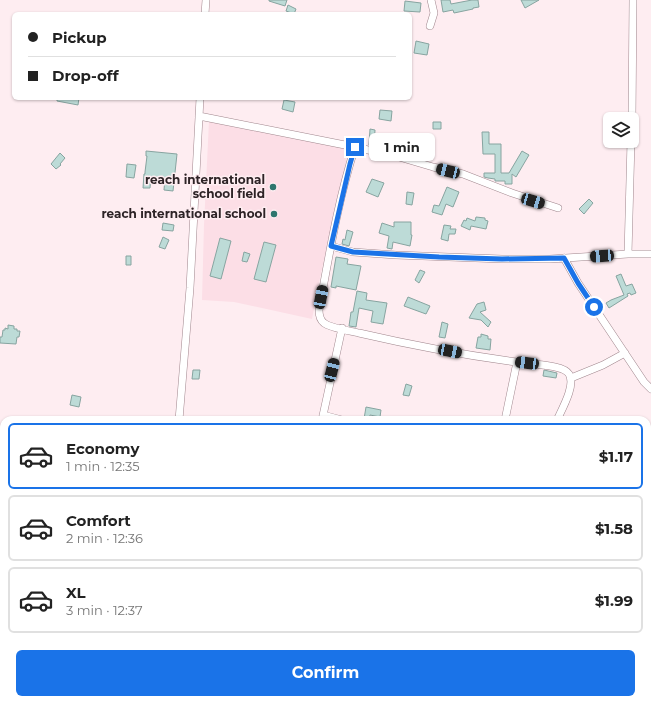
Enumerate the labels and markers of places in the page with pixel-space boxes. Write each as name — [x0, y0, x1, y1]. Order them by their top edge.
place label: reach international school field — [145, 172, 265, 201]
marker: reach international school field — [268, 182, 278, 192]
place label: reach international school — [102, 206, 266, 221]
marker: reach international school — [269, 209, 279, 219]

